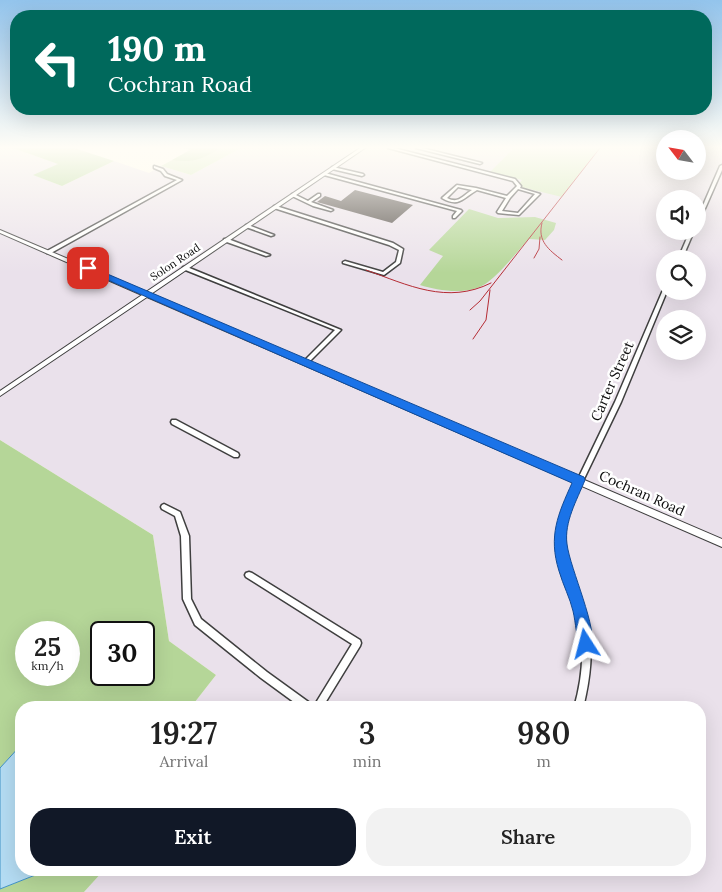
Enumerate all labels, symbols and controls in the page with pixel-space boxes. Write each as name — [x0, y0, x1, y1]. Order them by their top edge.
text: 190 m — [108, 26, 206, 71]
icon: left — [25, 30, 90, 95]
text: Cochran Road — [108, 70, 252, 98]
north arrow — [656, 130, 706, 180]
map controls — [656, 130, 706, 360]
button: sound — [656, 190, 706, 240]
street label: Solon Road — [147, 240, 203, 284]
pin — [67, 247, 109, 289]
button: search — [656, 250, 706, 300]
icon: arrive — [74, 254, 102, 282]
button: layers — [656, 310, 706, 360]
street label: Carter Street — [586, 338, 638, 424]
street label: Cochran Road — [596, 466, 688, 520]
position arrow — [559, 617, 611, 669]
speed limit sign: 30 — [90, 621, 155, 686]
text: 25 — [34, 631, 61, 663]
text: km/h — [31, 658, 64, 673]
text: 19:27 — [151, 714, 217, 752]
text: 3 — [359, 714, 376, 752]
text: 980 — [517, 714, 570, 752]
text: Arrival — [159, 751, 208, 771]
text: min — [353, 751, 381, 771]
text: m — [537, 751, 551, 771]
button: Exit — [30, 808, 356, 866]
button: Share — [366, 808, 691, 866]

